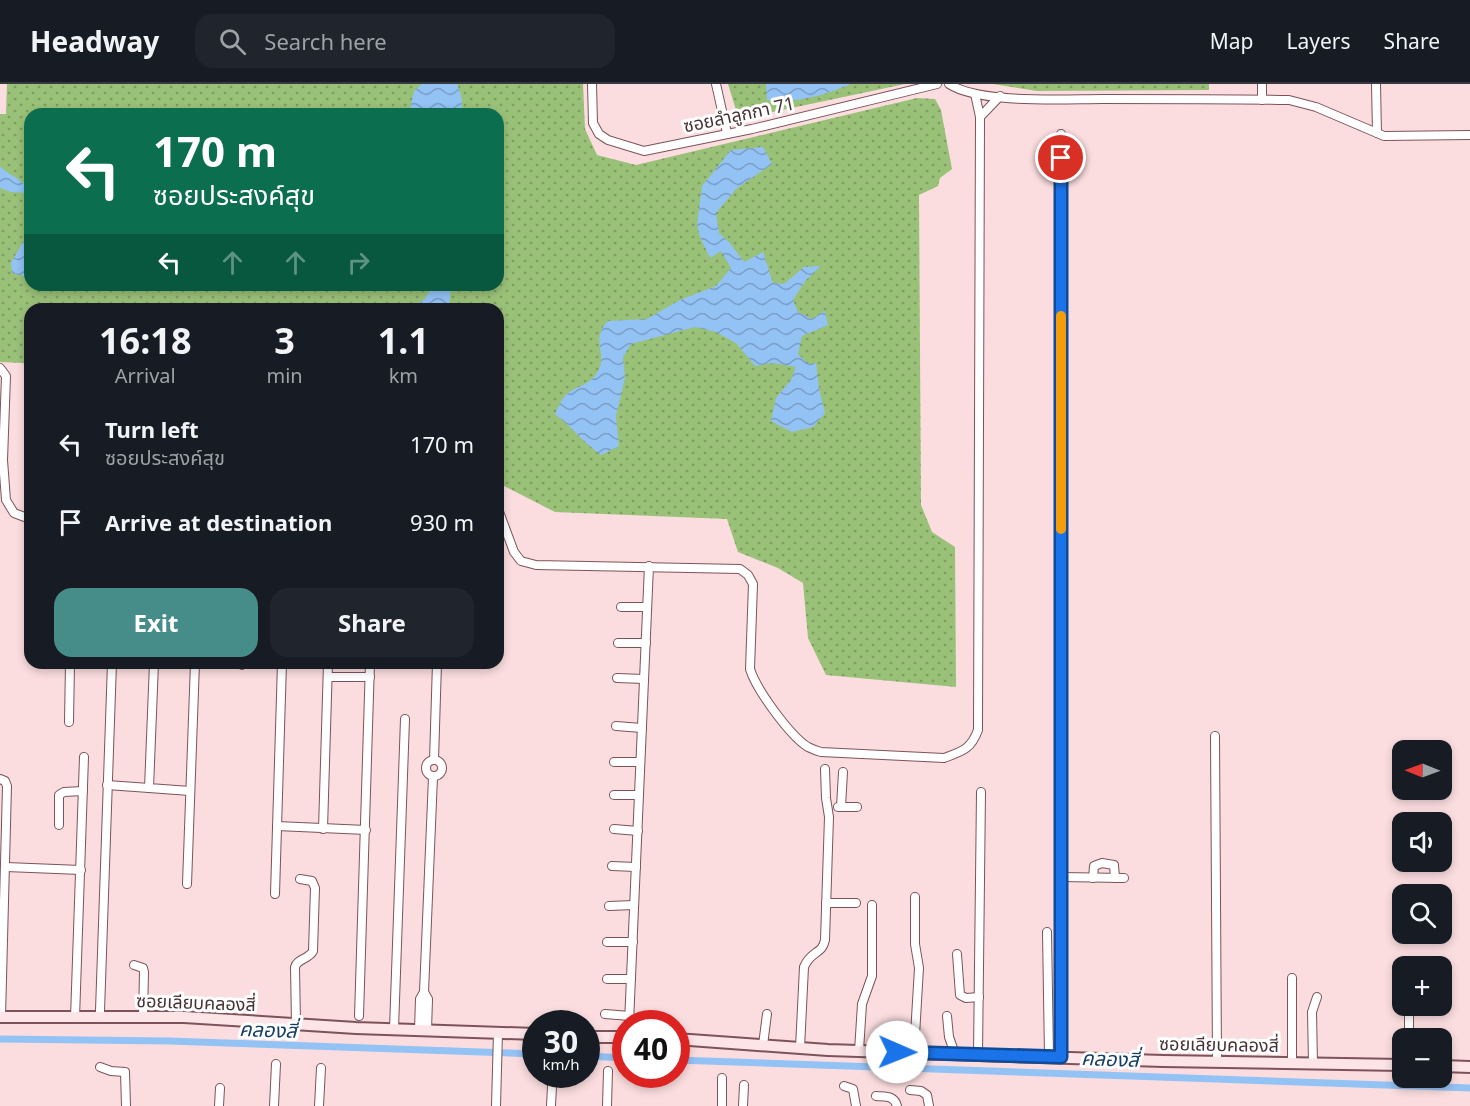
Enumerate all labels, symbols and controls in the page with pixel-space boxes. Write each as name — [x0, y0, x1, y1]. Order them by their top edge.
search box — [195, 14, 615, 68]
text: Headway — [30, 22, 159, 60]
icon: search — [216, 25, 249, 58]
text: Search here — [264, 26, 387, 56]
text: Map — [1210, 27, 1254, 55]
text: Layers — [1287, 27, 1351, 55]
text: Share — [1384, 27, 1440, 55]
street label: ซอยลำลูกกา 71 — [681, 91, 797, 138]
text: 170 m — [153, 122, 277, 179]
icon: left — [54, 132, 132, 210]
pin — [1035, 132, 1086, 183]
icon: arrive — [1044, 141, 1077, 174]
text: ซอยประสงค์สุข — [153, 176, 315, 213]
icon: left — [153, 246, 186, 279]
icon: ahead — [216, 246, 249, 279]
icon: ahead — [279, 246, 312, 279]
icon: right — [342, 246, 375, 279]
text: 16:18 — [99, 316, 191, 365]
text: 3 — [274, 316, 295, 365]
text: 1.1 — [378, 316, 429, 365]
text: Arrival — [115, 362, 176, 389]
text: min — [266, 362, 303, 389]
text: km — [389, 362, 418, 389]
text: Turn left — [105, 414, 199, 444]
icon: left — [54, 428, 87, 461]
text: 170 m — [410, 429, 474, 459]
text: ซอยประสงค์สุข — [105, 444, 225, 471]
icon: arrive — [54, 506, 87, 539]
text: Arrive at destination — [105, 507, 332, 537]
text: 930 m — [410, 507, 474, 537]
button: Exit — [54, 588, 258, 657]
button: Share — [270, 588, 474, 657]
north arrow — [1392, 740, 1452, 800]
map controls — [1392, 740, 1452, 1088]
button: sound — [1392, 812, 1452, 872]
button: search — [1392, 884, 1452, 944]
button: + — [1392, 956, 1452, 1016]
street label: ซอยเลียบคลองสี่ — [136, 988, 256, 1016]
speed limit sign: 40 — [612, 1010, 690, 1088]
water label: คลองสี่ — [239, 1015, 301, 1044]
position arrow — [865, 1020, 929, 1084]
text: 30 — [544, 1021, 578, 1062]
button: − — [1392, 1028, 1452, 1088]
street label: ซอยเลียบคลองสี่ — [1159, 1031, 1279, 1057]
water label: คลองสี่ — [1081, 1044, 1143, 1073]
text: km/h — [543, 1054, 579, 1074]

